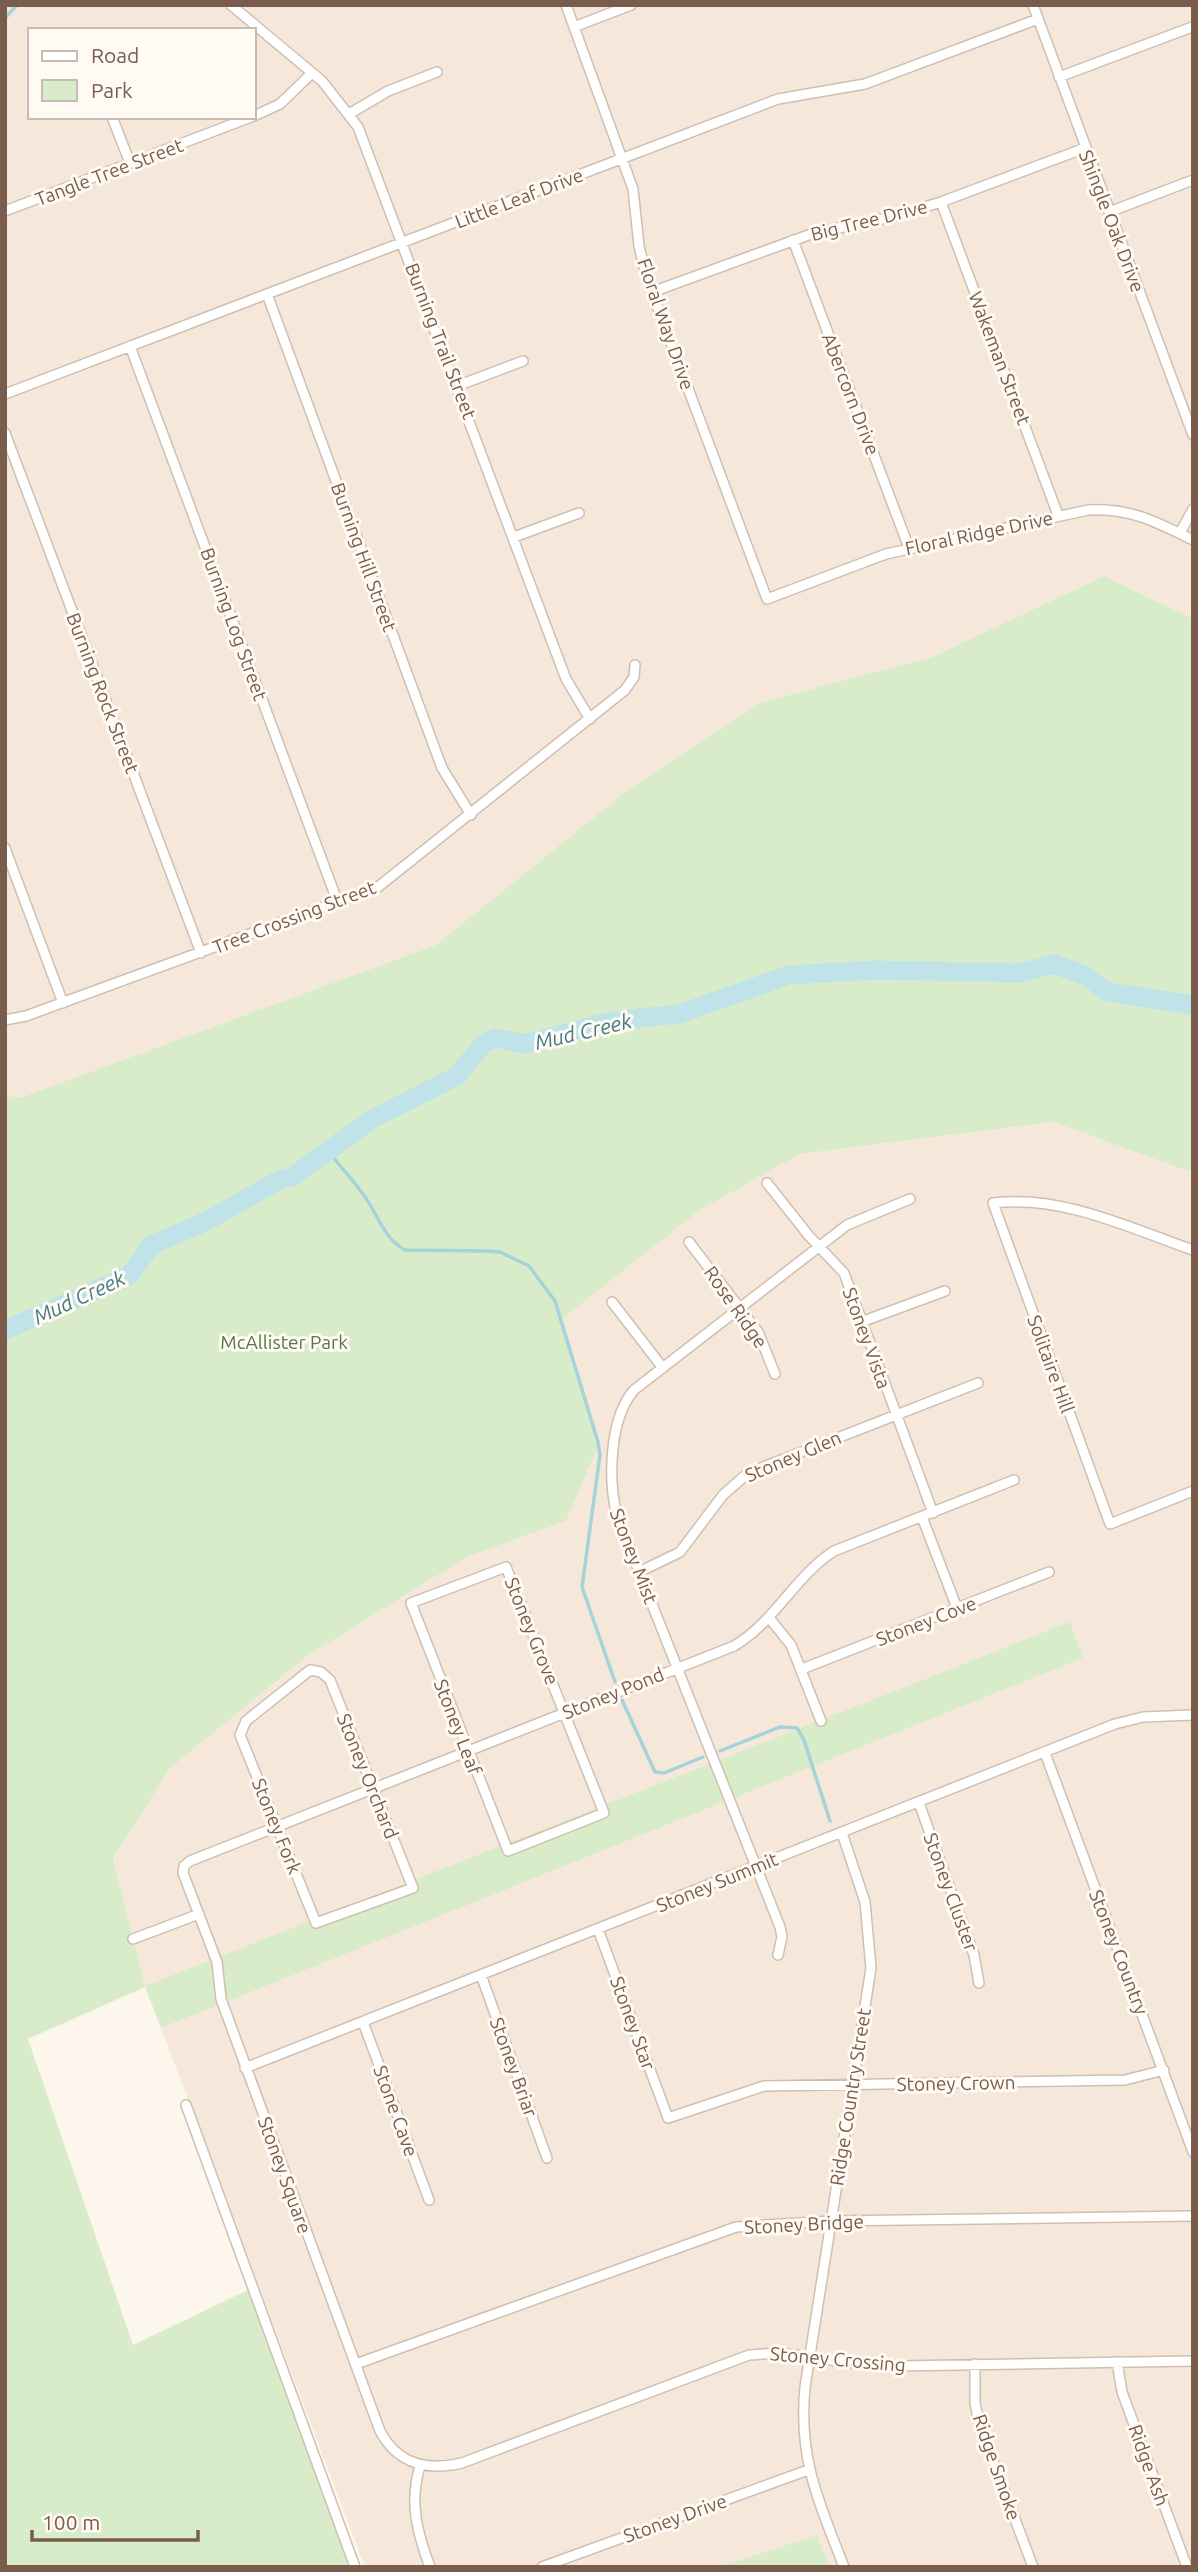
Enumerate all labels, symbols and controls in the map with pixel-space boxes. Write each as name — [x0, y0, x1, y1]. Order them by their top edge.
legend — [28, 28, 256, 119]
text: Road — [91, 43, 139, 67]
text: Park — [91, 78, 133, 102]
street label: Tangle Tree Street — [32, 133, 187, 210]
street label: Shingle Oak Drive — [1075, 147, 1149, 295]
street label: Little Leaf Drive — [452, 163, 586, 233]
street label: Big Tree Drive — [808, 195, 930, 245]
street label: Floral Way Drive — [633, 255, 699, 393]
street label: Burning Trail Street — [401, 260, 481, 423]
street label: Wakeman Street — [964, 288, 1036, 428]
street label: Abercorn Drive — [818, 330, 884, 458]
street label: Burning Hill Street — [327, 480, 401, 635]
street label: Floral Ridge Drive — [903, 507, 1055, 559]
street label: Burning Log Street — [196, 545, 272, 704]
street label: Burning Rock Street — [62, 609, 144, 777]
street label: Tree Crossing Street — [209, 876, 379, 958]
water label: Mud Creek — [532, 1008, 634, 1054]
street label: Rose Ridge — [700, 1262, 772, 1352]
water label: Mud Creek — [29, 1265, 129, 1329]
street label: Stoney Vista — [839, 1284, 895, 1392]
street label: Solitaire Hill — [1023, 1312, 1079, 1416]
park label: McAllister Park — [220, 1331, 348, 1353]
street label: Stoney Glen — [742, 1426, 844, 1486]
street label: Stoney Mist — [606, 1505, 662, 1607]
street label: Stoney Grove — [500, 1574, 564, 1688]
street label: Stoney Cove — [873, 1592, 979, 1650]
street label: Stoney Pond — [559, 1663, 667, 1723]
street label: Stoney Leaf — [430, 1676, 487, 1779]
street label: Stoney Orchard — [333, 1710, 403, 1842]
street label: Stoney Fork — [248, 1775, 306, 1877]
street label: Stoney Cluster — [919, 1830, 983, 1954]
street label: Stoney Summit — [653, 1847, 781, 1916]
street label: Stoney Country — [1085, 1886, 1153, 2018]
street label: Stoney Star — [606, 1973, 660, 2073]
street label: Ridge Country Street — [825, 2006, 875, 2187]
street label: Stoney Briar — [486, 2014, 542, 2120]
street label: Stone Cave — [369, 2062, 423, 2160]
street label: Stoney Crown — [896, 2071, 1016, 2095]
street label: Stoney Square — [254, 2114, 316, 2236]
street label: Stoney Bridge — [744, 2210, 864, 2238]
street label: Stoney Crossing — [769, 2342, 907, 2376]
street label: Ridge Smoke — [969, 2411, 1025, 2523]
street label: Ridge Ash — [1124, 2421, 1174, 2509]
street label: Stoney Drive — [620, 2489, 730, 2547]
scale bar — [32, 2498, 198, 2542]
text: 100 m — [42, 2510, 100, 2534]

